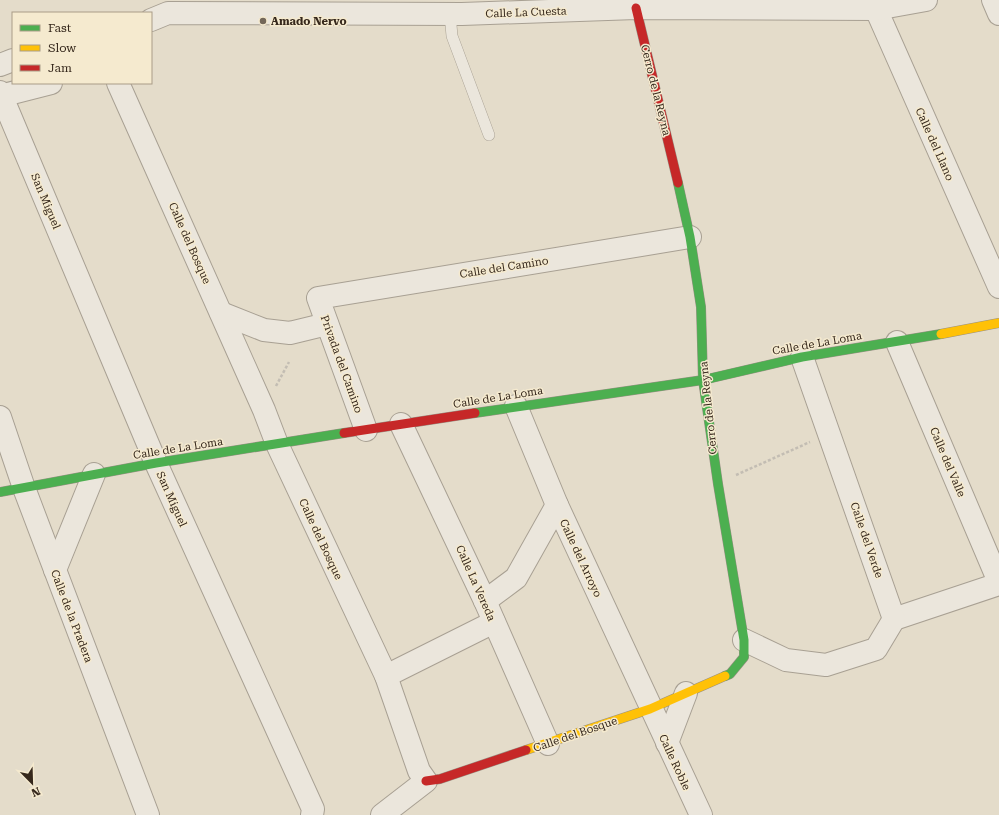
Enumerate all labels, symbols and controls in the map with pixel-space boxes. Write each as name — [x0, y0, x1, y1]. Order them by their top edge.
street label: Calle La Cuesta — [485, 5, 567, 20]
legend — [12, 12, 152, 84]
place label: Amado Nervo — [271, 15, 347, 28]
marker: Amado Nervo — [258, 16, 268, 26]
text: Fast — [48, 21, 72, 35]
text: Slow — [48, 41, 76, 55]
street label: Cerro de la Reyna — [638, 43, 673, 137]
text: Jam — [48, 61, 72, 75]
street label: Calle del Llano — [913, 106, 957, 183]
street label: San Miguel — [28, 171, 63, 232]
street label: Calle del Bosque — [166, 200, 213, 286]
street label: Calle del Camino — [459, 254, 550, 281]
street label: Privada del Camino — [318, 313, 365, 415]
street label: Calle de La Loma — [771, 329, 863, 358]
street label: Cerro de la Reyna — [697, 361, 720, 455]
street label: Calle de La Loma — [452, 384, 544, 411]
street label: Calle del Valle — [927, 425, 968, 499]
street label: Calle de La Loma — [132, 435, 224, 462]
street label: San Miguel — [154, 470, 190, 529]
street label: Calle del Bosque — [296, 497, 345, 582]
street label: Calle del Verde — [847, 501, 886, 580]
street label: Calle del Arroyo — [557, 517, 604, 600]
street label: Calle La Vereda — [453, 543, 498, 623]
street label: Calle de la Pradera — [48, 568, 95, 664]
street label: Calle del Bosque — [532, 714, 619, 755]
street label: Calle Roble — [656, 732, 693, 792]
north arrow — [12, 763, 52, 803]
text: N — [29, 784, 42, 800]

